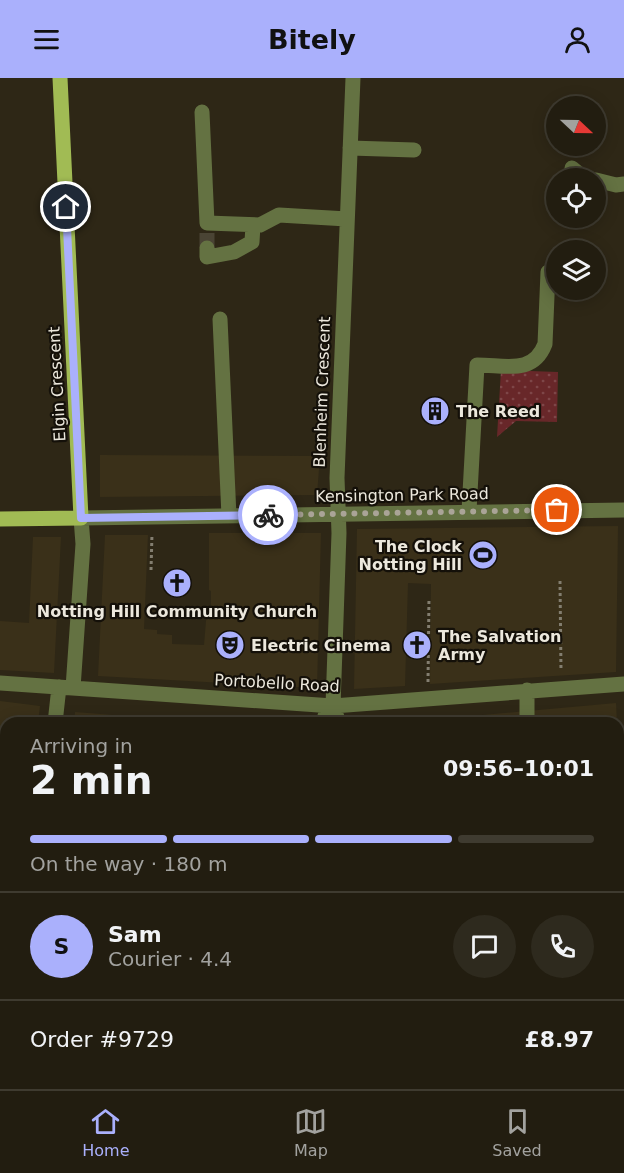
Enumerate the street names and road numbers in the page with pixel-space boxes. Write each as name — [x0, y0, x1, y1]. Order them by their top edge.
street label: Blenheim Crescent — [310, 316, 334, 468]
street label: Elgin Crescent — [45, 326, 69, 442]
street label: Kensington Park Road — [315, 484, 489, 506]
street label: Portobello Road — [214, 670, 340, 696]

